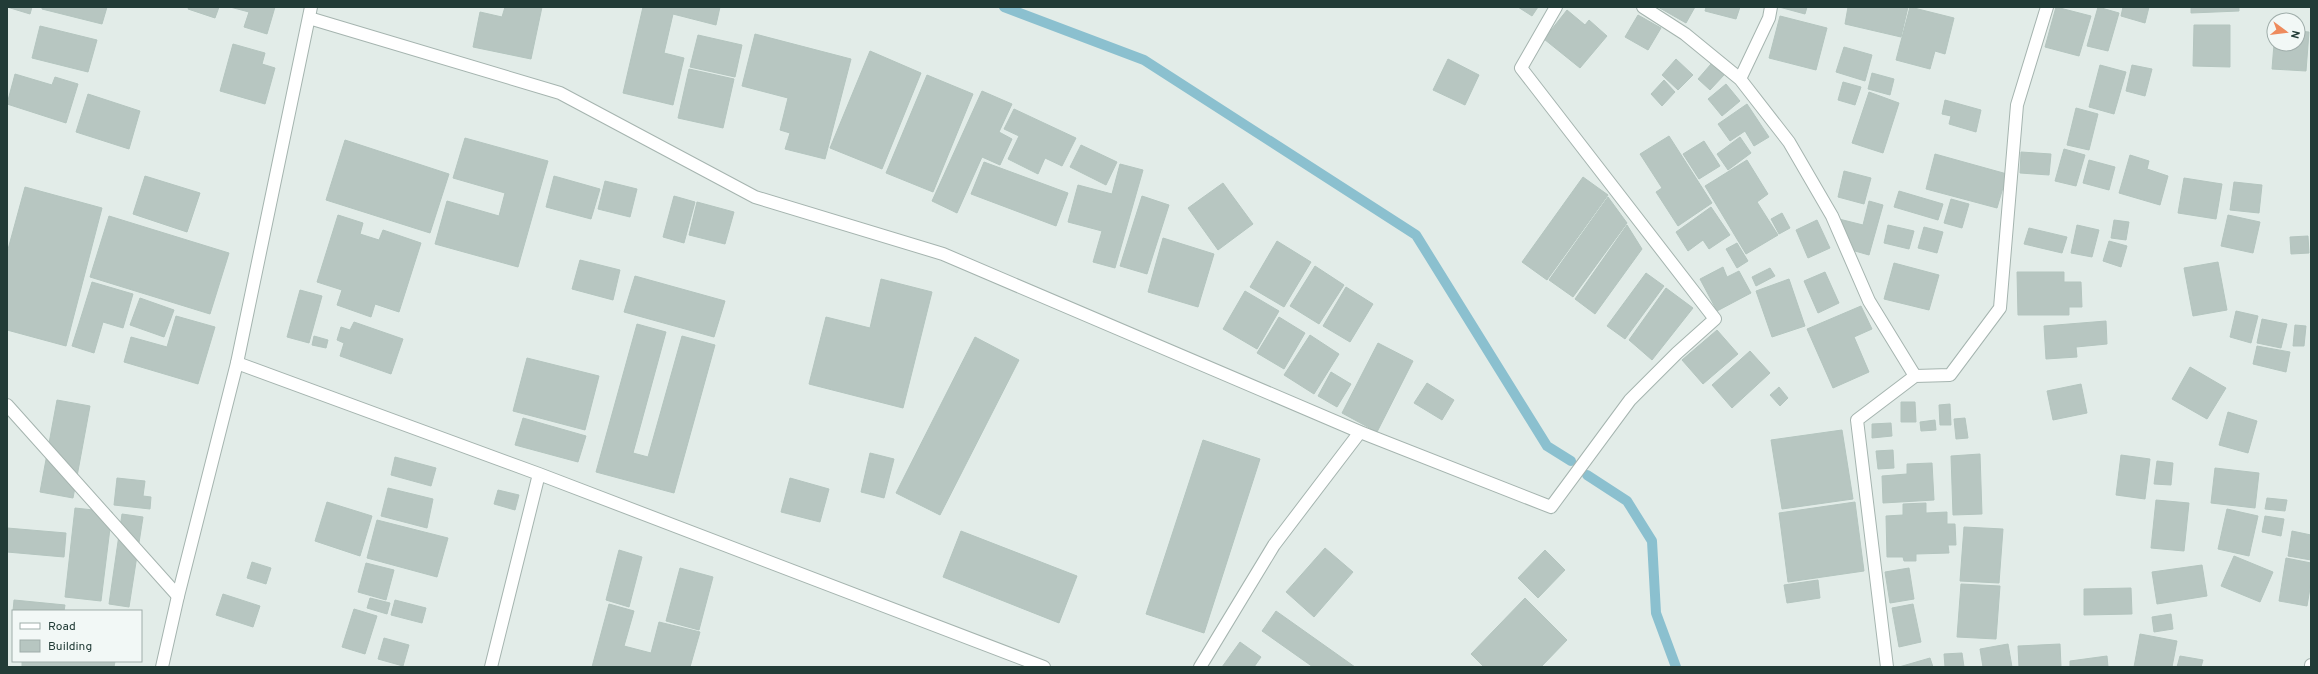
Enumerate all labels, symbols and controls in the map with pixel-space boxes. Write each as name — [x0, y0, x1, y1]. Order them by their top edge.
north arrow — [2266, 12, 2306, 52]
text: N — [2287, 29, 2302, 40]
legend — [12, 610, 142, 662]
text: Road — [48, 619, 76, 635]
text: Building — [48, 639, 92, 655]

